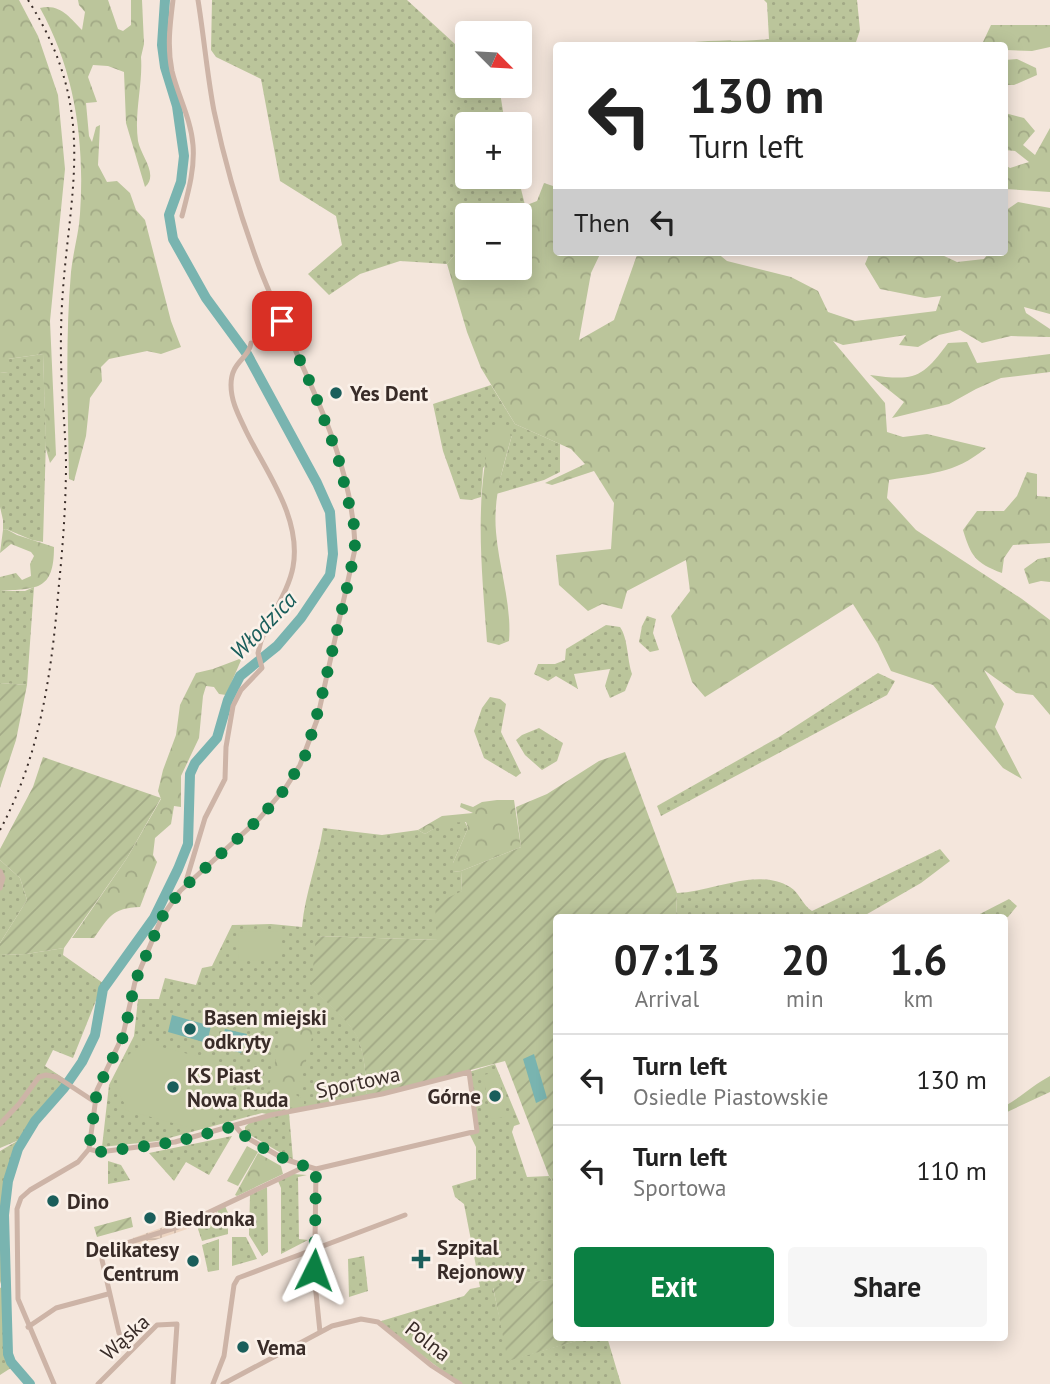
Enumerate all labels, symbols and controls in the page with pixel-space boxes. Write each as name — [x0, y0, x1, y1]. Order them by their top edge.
north arrow — [455, 21, 532, 98]
map controls — [455, 21, 532, 280]
text: 130 m — [689, 63, 824, 127]
icon: left — [574, 70, 665, 161]
button: + — [455, 112, 532, 189]
text: Turn left — [689, 125, 804, 167]
button: − — [455, 203, 532, 280]
icon: left — [644, 203, 682, 241]
text: Then — [574, 206, 630, 239]
pin — [252, 291, 312, 351]
icon: arrive — [263, 302, 301, 340]
place label: Yes Dent — [349, 380, 429, 407]
marker: Yes Dent — [328, 385, 344, 401]
water label: Włodzica — [224, 585, 302, 665]
text: 07:13 — [614, 932, 720, 987]
text: 20 — [781, 932, 829, 987]
text: 1.6 — [889, 932, 947, 987]
text: Arrival — [635, 984, 699, 1013]
text: min — [786, 984, 824, 1013]
text: km — [903, 984, 933, 1013]
place label: Basen miejski odkryty — [204, 1004, 327, 1055]
marker: Basen miejski odkryty — [182, 1021, 198, 1037]
text: Turn left — [633, 1049, 727, 1082]
street label: Sportowa — [313, 1060, 403, 1104]
icon: left — [574, 1061, 612, 1099]
place label: KS Piast Nowa Ruda — [187, 1062, 288, 1113]
text: 130 m — [916, 1063, 987, 1096]
marker: KS Piast Nowa Ruda — [165, 1079, 181, 1095]
text: Osiedle Piastowskie — [633, 1082, 828, 1111]
place label: Górne — [427, 1083, 481, 1110]
marker: Górne — [487, 1088, 503, 1104]
text: Turn left — [633, 1140, 727, 1173]
icon: left — [574, 1152, 612, 1190]
text: 110 m — [916, 1154, 987, 1187]
text: Sportowa — [633, 1173, 726, 1202]
place label: Dino — [67, 1188, 109, 1215]
marker: Dino — [45, 1193, 61, 1209]
place label: Biedronka — [164, 1205, 255, 1232]
marker: Biedronka — [142, 1210, 158, 1226]
position arrow — [277, 1233, 351, 1307]
place label: Szpital Rejonowy — [437, 1234, 526, 1285]
place label: Delikatesy Centrum — [85, 1236, 180, 1287]
button: Exit — [574, 1247, 774, 1327]
button: Share — [788, 1247, 987, 1327]
marker: Szpital Rejonowy — [411, 1249, 431, 1269]
marker: Delikatesy Centrum — [185, 1253, 201, 1269]
street label: Wąska — [95, 1308, 155, 1366]
street label: Polna — [400, 1315, 456, 1367]
place label: Vema — [256, 1334, 306, 1361]
marker: Vema — [235, 1339, 251, 1355]

